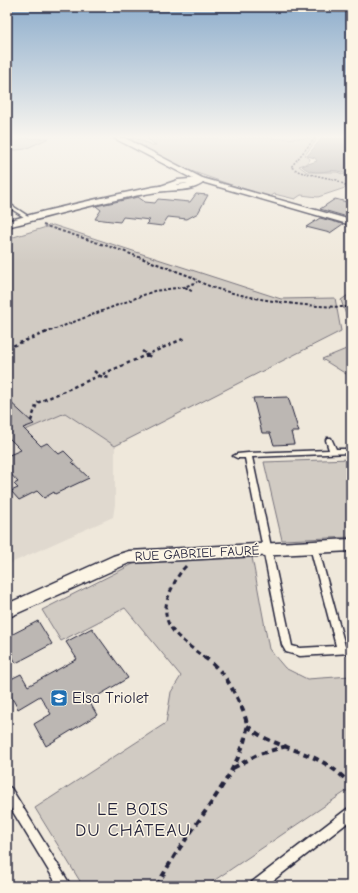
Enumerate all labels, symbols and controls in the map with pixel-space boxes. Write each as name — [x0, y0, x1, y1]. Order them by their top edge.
street label: RUE GABRIEL FAURÉ — [134, 541, 260, 564]
school or university icon: Elsa Triolet — [49, 688, 69, 708]
place label: Elsa Triolet — [72, 689, 149, 707]
district label: LE BOIS DU CHÂTEAU — [75, 799, 191, 841]

